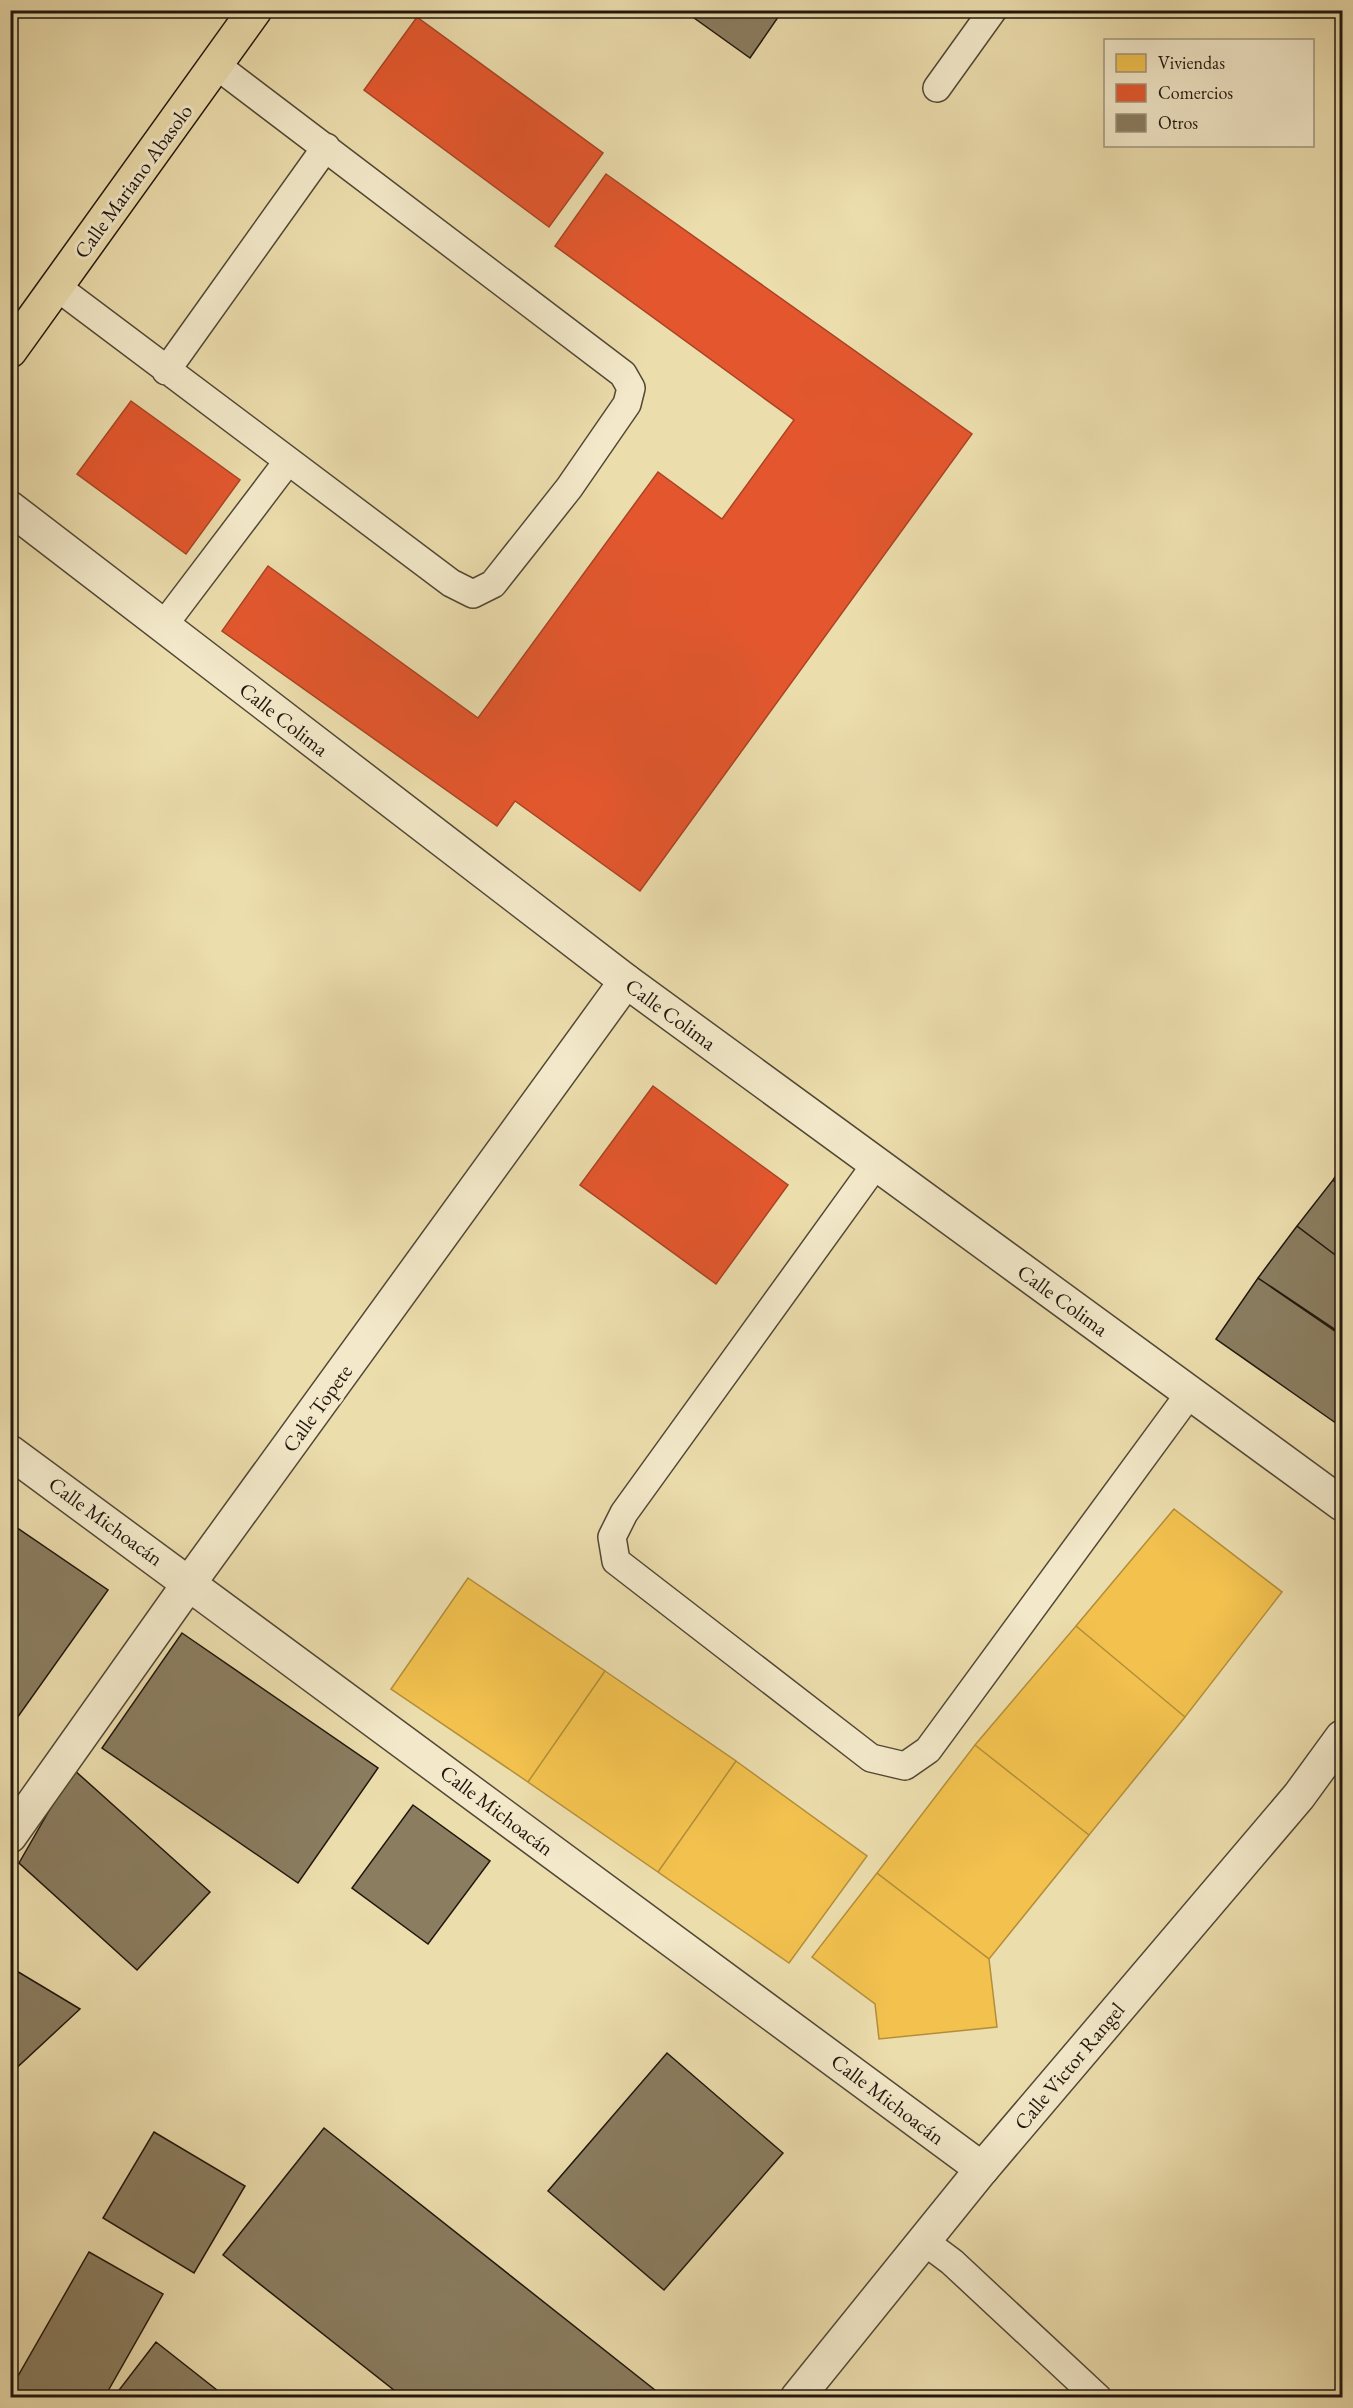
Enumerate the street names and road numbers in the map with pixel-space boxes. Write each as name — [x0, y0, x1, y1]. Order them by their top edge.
street label: Calle Mariano Abasolo — [68, 98, 198, 264]
street label: Calle Colima — [234, 676, 334, 763]
street label: Calle Colima — [620, 972, 722, 1056]
street label: Calle Colima — [1012, 1258, 1114, 1342]
street label: Calle Topete — [276, 1359, 358, 1457]
street label: Calle Michoacán — [43, 1470, 169, 1572]
street label: Calle Michoacán — [435, 1759, 559, 1861]
street label: Calle Victor Rangel — [1008, 1997, 1130, 2135]
street label: Calle Michoacán — [826, 2048, 950, 2150]

